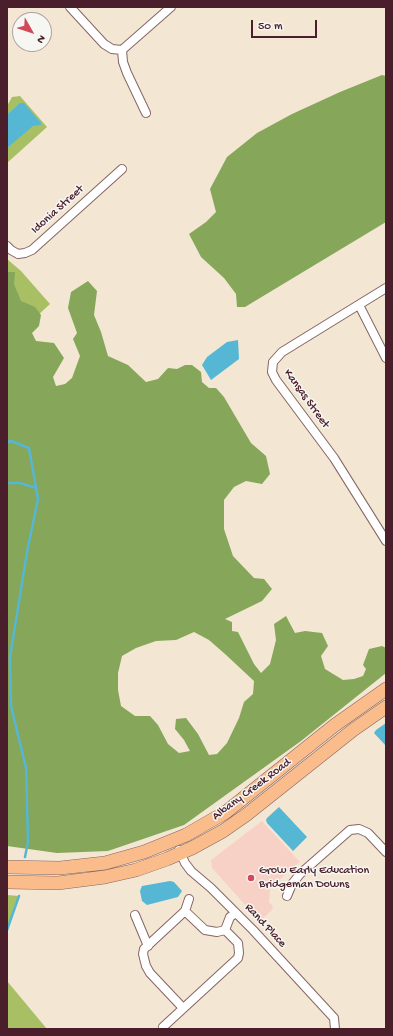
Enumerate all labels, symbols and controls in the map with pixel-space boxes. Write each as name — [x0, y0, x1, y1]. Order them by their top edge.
north arrow — [12, 12, 52, 52]
scale bar — [253, 12, 319, 38]
text: 50 m — [258, 20, 283, 34]
text: N — [34, 32, 47, 45]
street label: Idonia Street — [29, 183, 87, 237]
street label: Kansas Street — [280, 367, 332, 431]
street label: Albany Creek Road — [210, 756, 294, 824]
place label: Grow Early Education Bridgeman Downs — [259, 864, 369, 892]
marker: Grow Early Education Bridgeman Downs — [246, 873, 256, 883]
street label: Rand Place — [241, 901, 289, 951]

